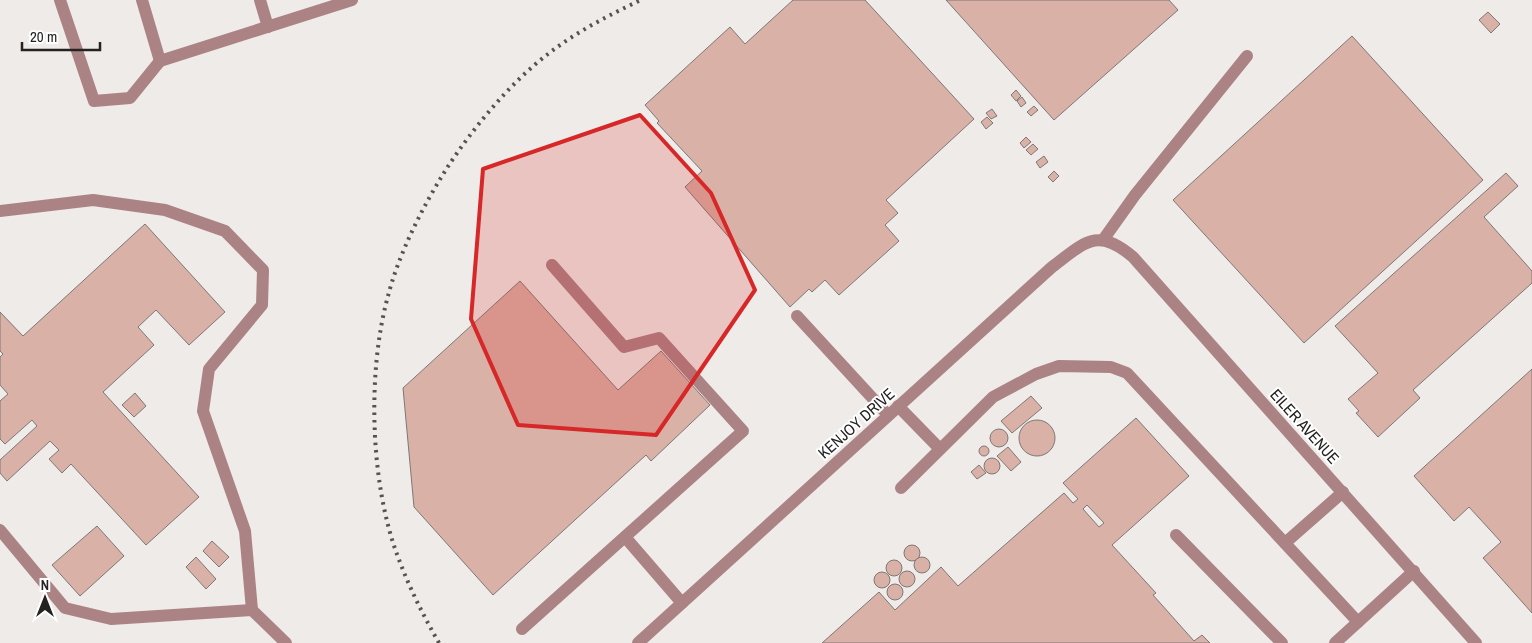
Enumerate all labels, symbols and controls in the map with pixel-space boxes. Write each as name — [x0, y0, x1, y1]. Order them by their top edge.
scale bar — [22, 20, 100, 52]
text: 20 m — [30, 26, 57, 47]
street label: KENJOY DRIVE — [813, 383, 899, 463]
street label: EILER AVENUE — [1265, 384, 1345, 468]
north arrow — [20, 573, 70, 623]
text: N — [41, 576, 49, 594]

